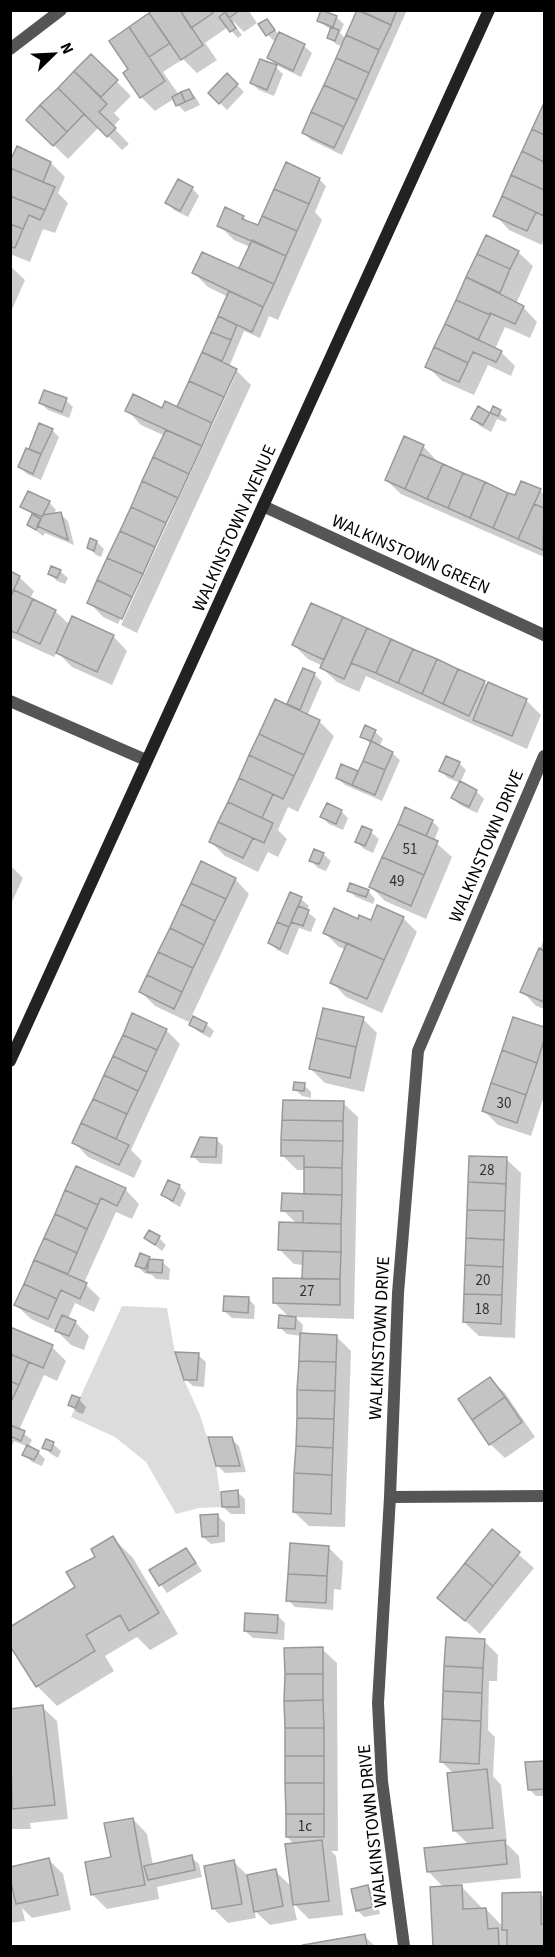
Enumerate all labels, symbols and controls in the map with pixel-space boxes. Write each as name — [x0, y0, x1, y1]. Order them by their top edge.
north arrow — [24, 24, 84, 84]
text: N — [55, 39, 79, 58]
street label: WALKINSTOWN AVENUE — [186, 441, 283, 616]
street label: WALKINSTOWN GREEN — [328, 508, 494, 601]
street label: WALKINSTOWN DRIVE — [443, 766, 530, 927]
house number: 51 — [403, 839, 417, 860]
house number: 49 — [390, 871, 404, 892]
house number: 30 — [497, 1093, 511, 1114]
house number: 28 — [480, 1160, 494, 1181]
street label: WALKINSTOWN DRIVE — [363, 1255, 396, 1421]
house number: 20 — [476, 1270, 490, 1291]
house number: 27 — [300, 1281, 314, 1302]
house number: 18 — [475, 1299, 489, 1320]
street label: WALKINSTOWN DRIVE — [351, 1743, 393, 1909]
house number: 1c — [298, 1816, 312, 1837]

